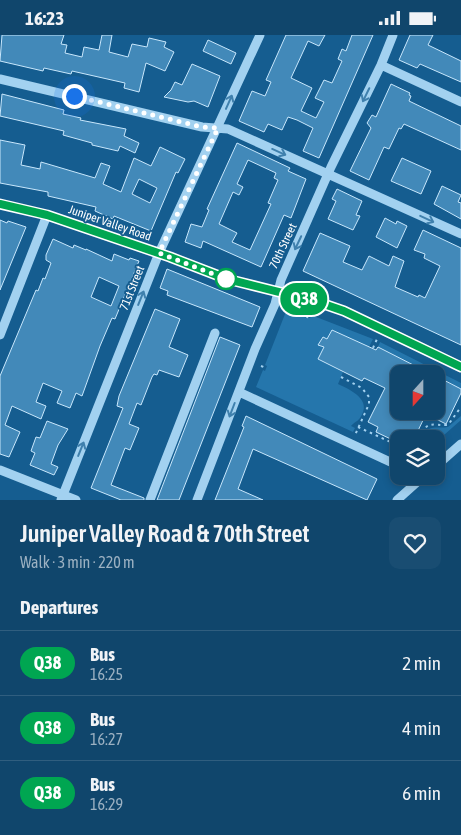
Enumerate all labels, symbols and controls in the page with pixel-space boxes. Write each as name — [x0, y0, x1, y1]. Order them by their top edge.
text: 16:23 — [25, 7, 64, 29]
your location — [62, 84, 87, 109]
one-way arrow — [361, 88, 371, 103]
one-way arrow — [225, 95, 235, 110]
one-way arrow — [271, 147, 286, 157]
street label: Juniper Valley Road — [67, 202, 153, 244]
one-way arrow — [419, 214, 434, 224]
street label: 70th Street — [266, 221, 300, 271]
one-way arrow — [293, 235, 302, 250]
street label: 71st Street — [117, 263, 147, 312]
unlabelled marker — [215, 268, 237, 290]
line badge: Q38 — [275, 283, 333, 315]
text: Q38 — [290, 288, 318, 309]
one-way arrow — [137, 291, 146, 306]
north arrow — [390, 365, 445, 420]
map controls — [390, 365, 445, 485]
one-way arrow — [227, 402, 236, 417]
button: layers — [390, 430, 445, 485]
one-way arrow — [77, 442, 86, 457]
button: heart — [389, 517, 441, 569]
text: Juniper Valley Road & 70th Street — [20, 520, 310, 547]
text: Walk · 3 min · 220 m — [20, 553, 134, 571]
text: Departures — [20, 596, 98, 618]
text: Bus — [90, 643, 115, 665]
text: Q38 — [34, 652, 61, 673]
text: 2 min — [402, 652, 441, 674]
text: 16:25 — [90, 665, 123, 683]
text: Bus — [90, 708, 115, 730]
text: Q38 — [34, 717, 61, 738]
text: 4 min — [402, 717, 441, 739]
text: 16:27 — [90, 730, 123, 748]
text: Bus — [90, 773, 115, 795]
text: Q38 — [34, 782, 61, 803]
text: 6 min — [402, 782, 441, 804]
text: 16:29 — [90, 795, 123, 813]

